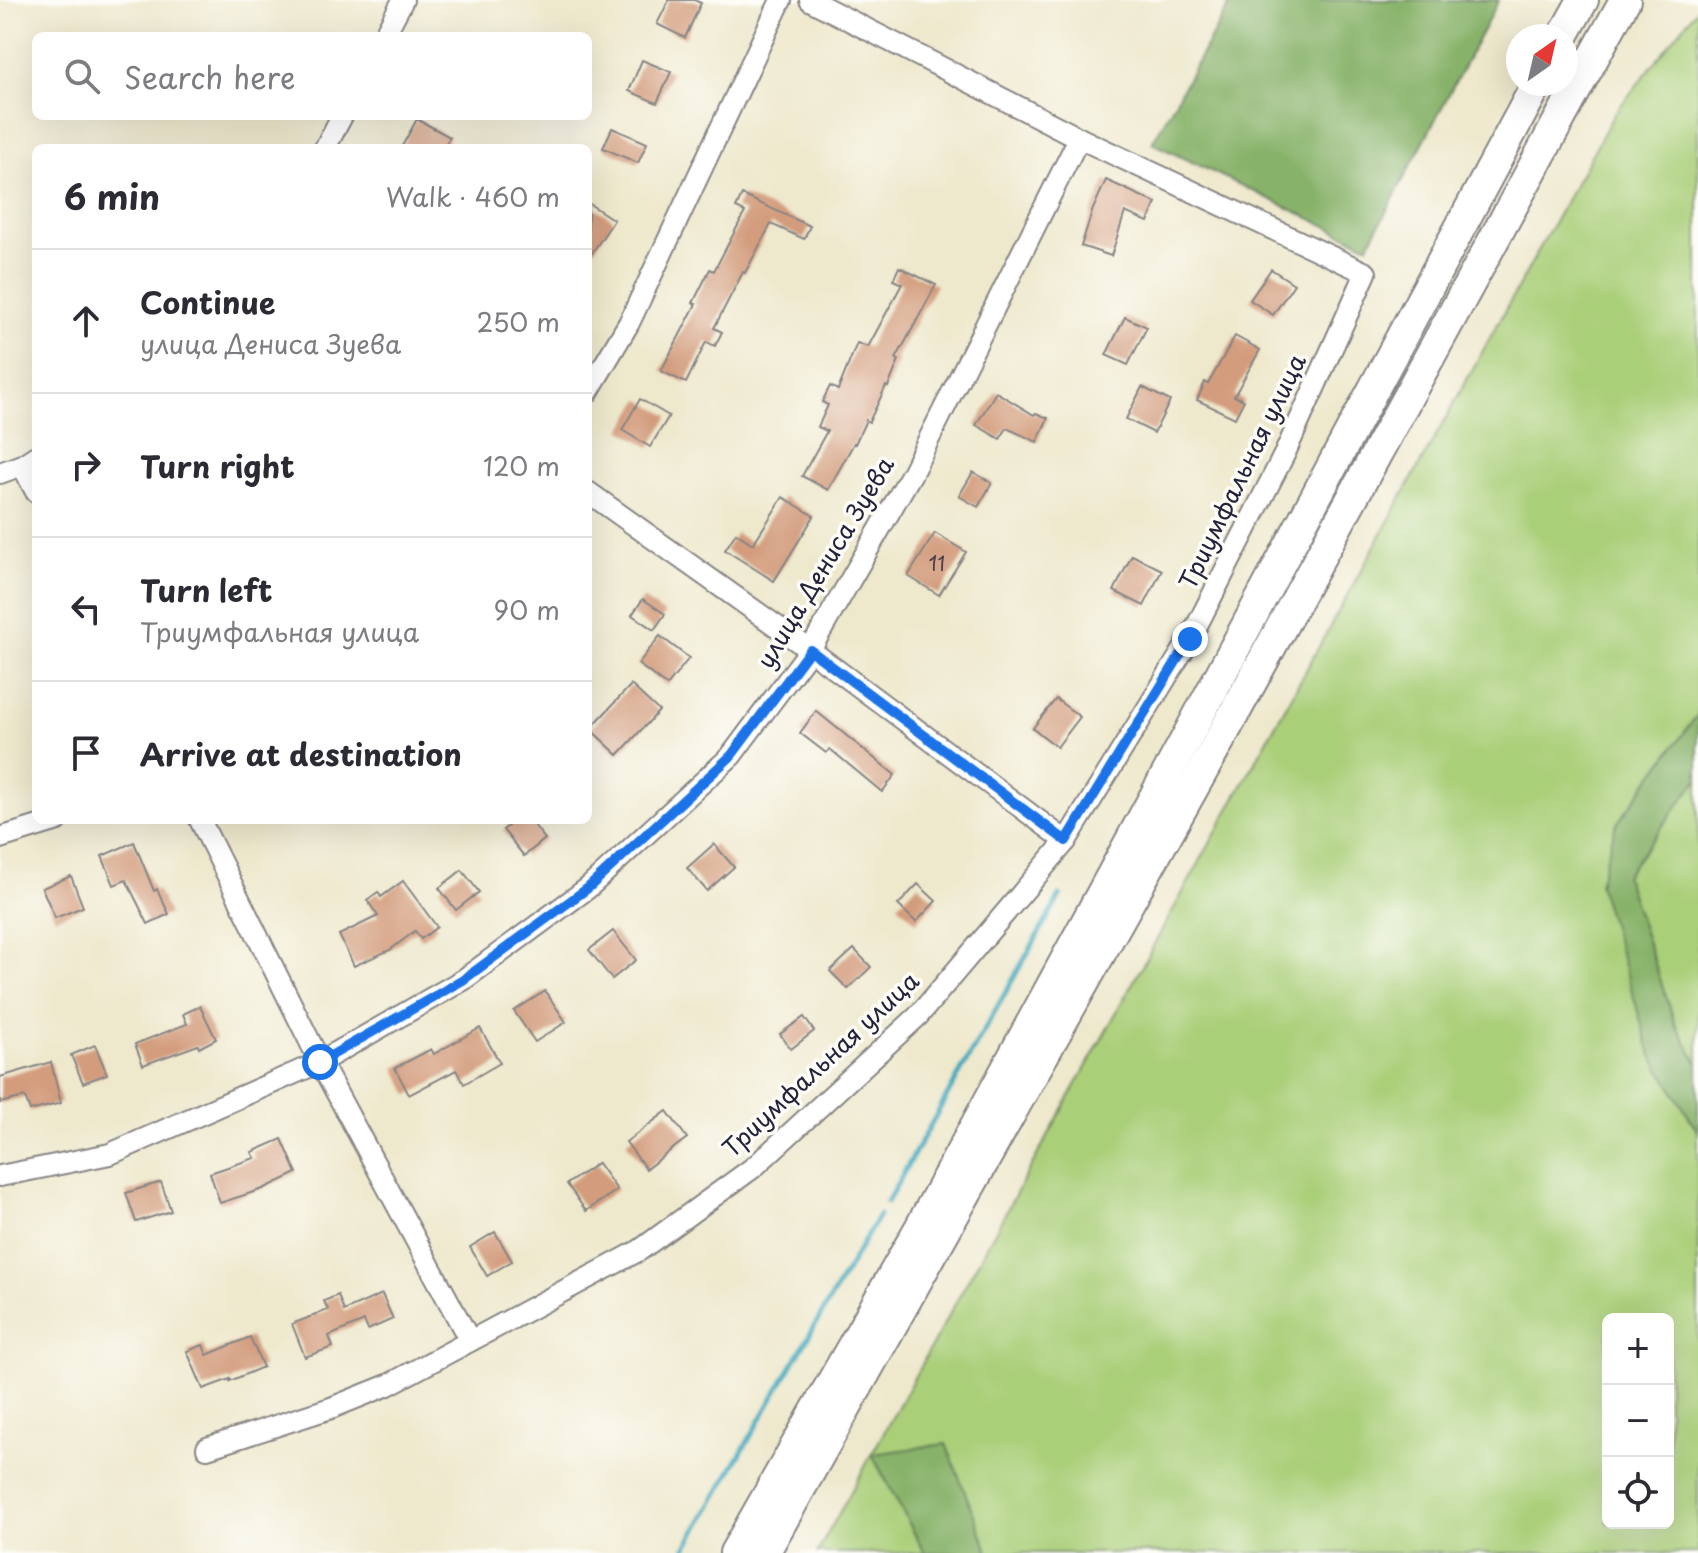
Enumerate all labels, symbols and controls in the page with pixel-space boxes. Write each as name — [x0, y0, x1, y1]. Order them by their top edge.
north arrow — [1506, 24, 1578, 96]
search box — [32, 32, 592, 120]
icon: search — [60, 54, 104, 98]
text: Search here — [124, 54, 296, 99]
text: 6 min — [64, 170, 160, 222]
text: Walk · 460 m — [386, 177, 560, 216]
text: Continue — [140, 279, 275, 324]
icon: ahead — [64, 299, 108, 343]
text: 250 m — [476, 302, 560, 341]
text: улица Дениса Зуева — [140, 324, 401, 363]
street label: Триумфальная улица — [1169, 347, 1314, 595]
icon: right — [64, 443, 108, 487]
text: Turn right — [140, 443, 295, 488]
text: 120 m — [483, 446, 560, 485]
street label: улица Дениса Зуева — [747, 449, 902, 675]
house number: 11 — [929, 548, 945, 578]
text: Turn left — [140, 567, 272, 612]
icon: left — [64, 587, 108, 631]
text: 90 m — [493, 590, 560, 629]
text: Триумфальная улица — [140, 612, 419, 651]
route end — [1172, 621, 1208, 657]
icon: arrive — [64, 731, 108, 775]
text: Arrive at destination — [140, 731, 462, 776]
street label: Триумфальная улица — [713, 962, 926, 1165]
route start — [302, 1044, 338, 1080]
map controls — [1602, 1313, 1674, 1529]
button: + — [1602, 1313, 1674, 1385]
button: − — [1602, 1385, 1674, 1457]
button: locate — [1602, 1457, 1674, 1529]

